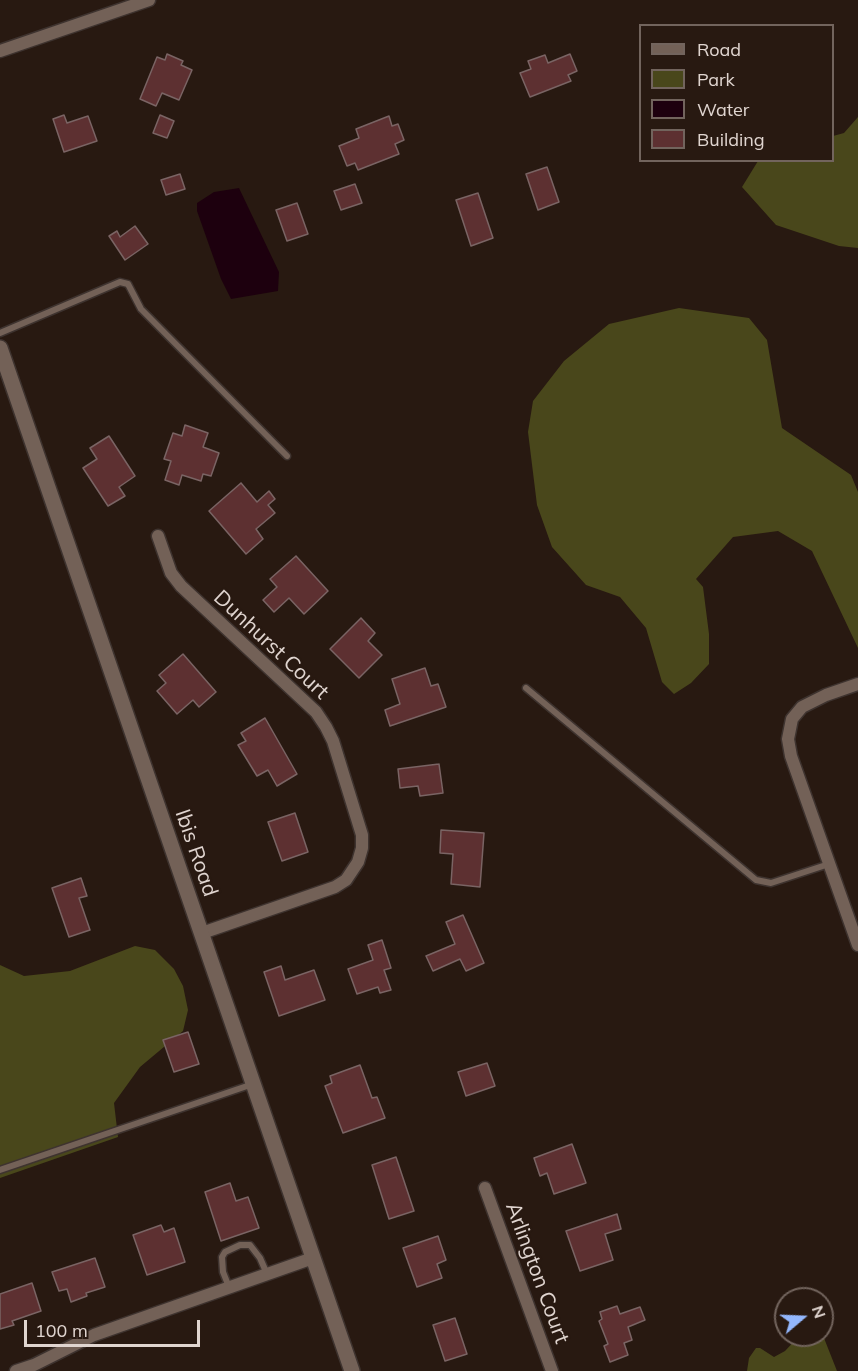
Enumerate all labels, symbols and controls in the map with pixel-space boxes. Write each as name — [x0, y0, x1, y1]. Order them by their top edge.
legend — [639, 24, 834, 162]
text: Road — [697, 38, 741, 61]
text: Park — [697, 68, 735, 91]
text: Water — [697, 98, 749, 121]
text: Building — [697, 128, 765, 151]
street label: Dunhurst Court — [208, 585, 334, 705]
street label: Ibis Road — [169, 806, 223, 900]
street label: Arlington Court — [500, 1199, 574, 1347]
north arrow — [774, 1287, 834, 1347]
text: N — [808, 1303, 831, 1321]
scale bar — [27, 1308, 202, 1346]
text: 100 m — [35, 1319, 88, 1342]

